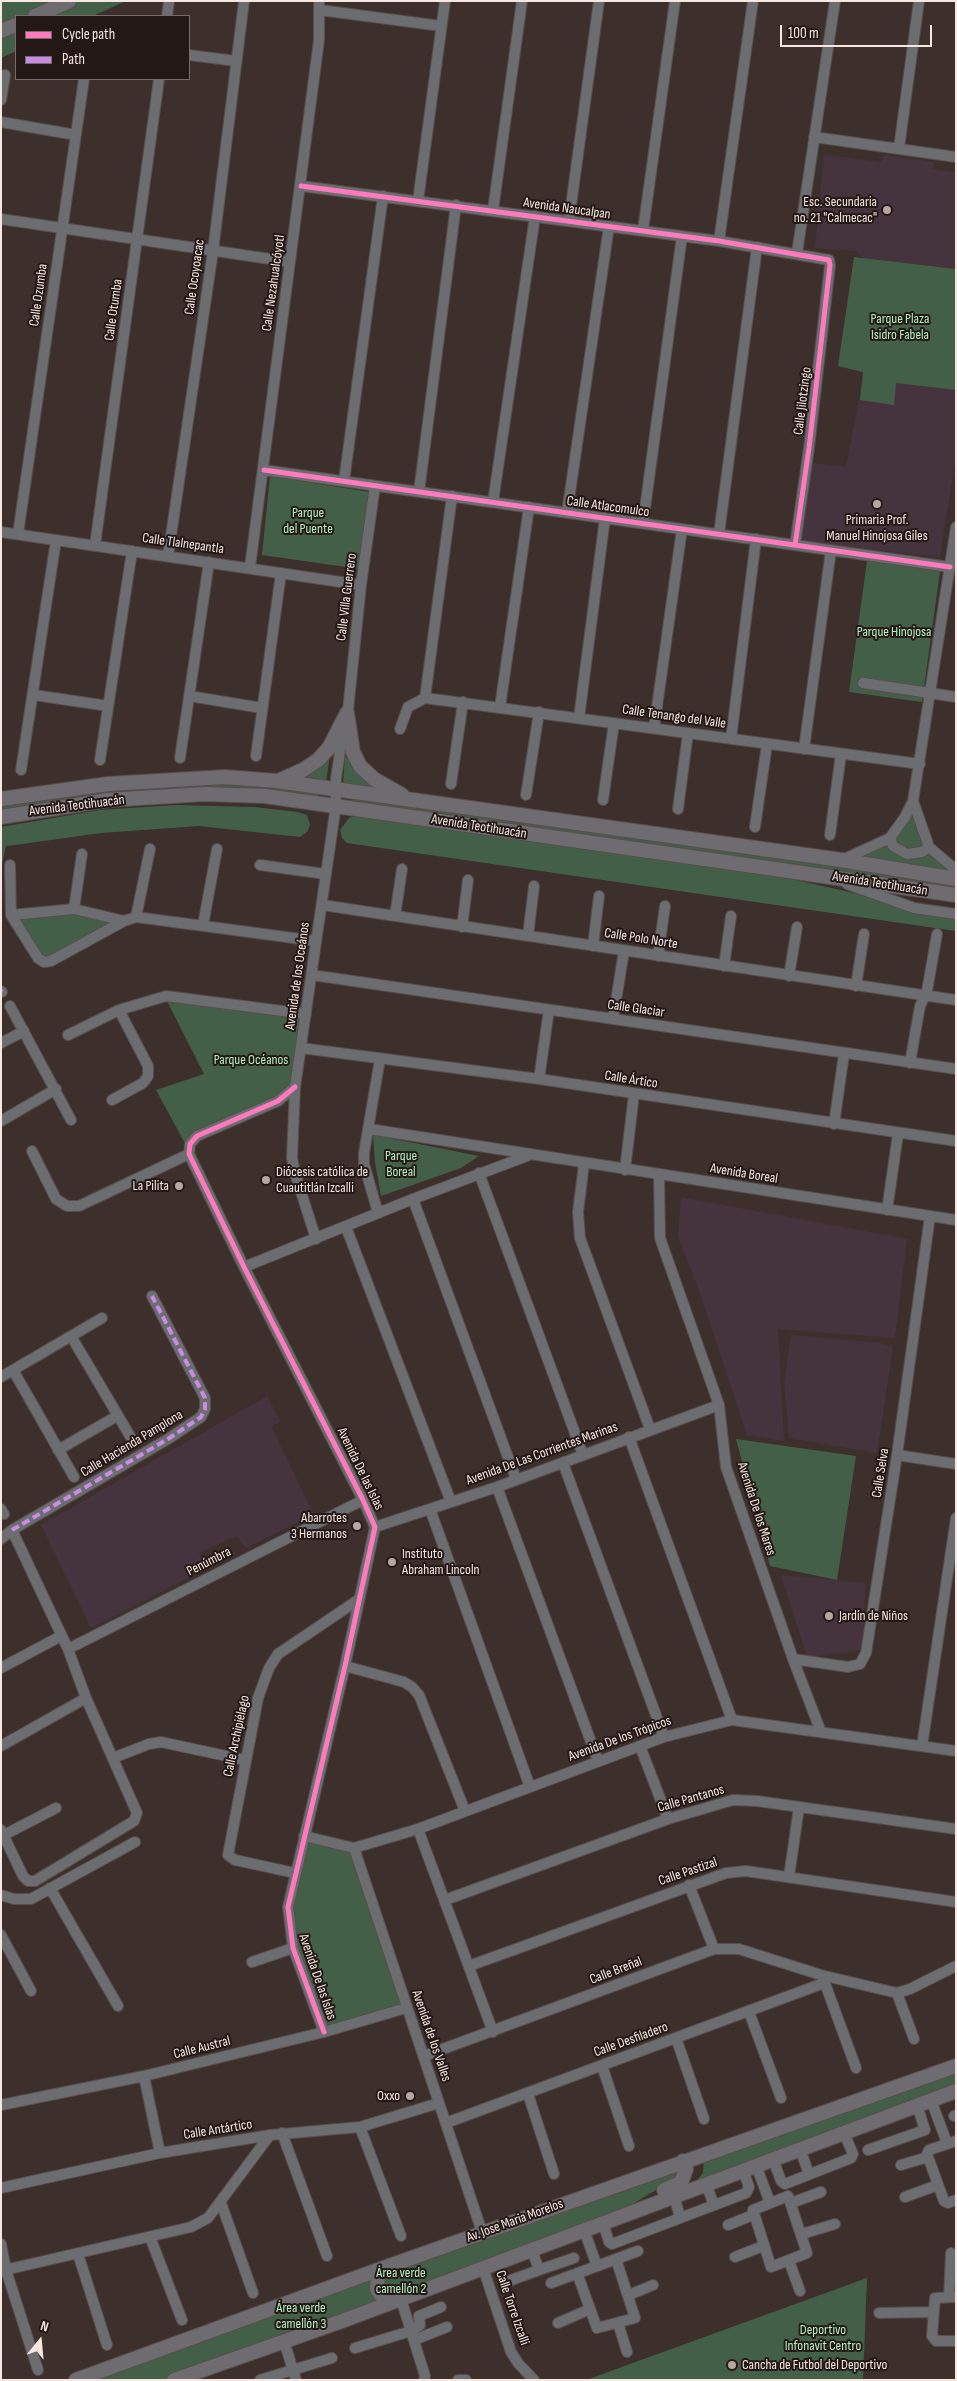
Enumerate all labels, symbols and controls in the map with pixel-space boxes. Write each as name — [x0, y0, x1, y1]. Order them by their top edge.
legend — [15, 15, 190, 80]
scale bar — [782, 15, 934, 47]
text: 100 m — [788, 24, 819, 43]
text: Cycle path — [62, 25, 115, 44]
text: Path — [62, 50, 85, 69]
place label: Esc. Secundaria no. 21 "Calmecac" — [794, 194, 877, 226]
street label: Avenida Naucalpan — [522, 195, 612, 223]
marker: Esc. Secundaria no. 21 "Calmecac" — [881, 204, 893, 216]
street label: Calle Nezahualcóyotl — [259, 234, 289, 332]
street label: Calle Ocoyoacac — [181, 238, 209, 316]
street label: Calle Ozumba — [26, 263, 52, 327]
street label: Calle Otumba — [101, 278, 127, 342]
park label: Parque Plaza Isidro Fabela — [871, 311, 929, 344]
street label: Calle Jilotzingo — [791, 366, 815, 436]
street label: Calle Atlacomulco — [566, 493, 650, 521]
marker: Primaria Prof. Manuel Hinojosa Giles — [871, 498, 883, 510]
park label: Parque del Puente — [283, 505, 333, 538]
place label: Primaria Prof. Manuel Hinojosa Giles — [826, 512, 928, 544]
street label: Calle Tlalnepantla — [141, 530, 225, 558]
street label: Calle Villa Guerrero — [333, 552, 361, 642]
park label: Parque Hinojosa — [857, 624, 931, 640]
street label: Calle Tenango del Valle — [621, 701, 727, 733]
street label: Avenida Teotihuacán — [28, 792, 126, 820]
street label: Avenida Teotihuacán — [430, 811, 528, 843]
street label: Avenida Teotihuacán — [831, 868, 929, 900]
street label: Avenida de los Oceános — [282, 921, 314, 1031]
street label: Calle Polo Norte — [603, 925, 679, 953]
street label: Calle Glaciar — [606, 997, 666, 1021]
park label: Parque Océanos — [214, 1052, 288, 1068]
street label: Calle Ártico — [603, 1068, 659, 1092]
park label: Parque Boreal — [385, 1148, 417, 1180]
street label: Avenida Boreal — [709, 1160, 779, 1188]
place label: Diócesis católica de Cuautitlán Izcalli — [276, 1164, 368, 1196]
marker: Diócesis católica de Cuautitlán Izcalli — [260, 1174, 272, 1186]
place label: La Pilita — [133, 1178, 169, 1194]
marker: La Pilita — [173, 1180, 185, 1192]
street label: Calle Hacienda Pamplona — [78, 1407, 186, 1481]
street label: Avenida De Las Corrientes Marinas — [464, 1419, 620, 1489]
street label: Avenida De las Islas — [333, 1425, 387, 1513]
street label: Calle Selva — [869, 1447, 893, 1499]
street label: Avenida De los Mares — [733, 1460, 779, 1558]
place label: Abarrotes 3 Hermanos — [291, 1510, 347, 1542]
marker: Abarrotes 3 Hermanos — [351, 1520, 363, 1532]
street label: Penúmbra — [184, 1544, 234, 1580]
place label: Instituto Abraham Lincoln — [402, 1546, 479, 1578]
marker: Instituto Abraham Lincoln — [386, 1556, 398, 1568]
place label: Jardín de Niños — [839, 1608, 908, 1624]
marker: Jardín de Niños — [823, 1610, 835, 1622]
street label: Calle Archipiélago — [220, 1694, 254, 1778]
street label: Avenida De los Trópicos — [566, 1713, 674, 1765]
street label: Calle Pantanos — [656, 1781, 726, 1817]
street label: Calle Pastizal — [656, 1854, 720, 1890]
street label: Avenida De las Islas — [294, 1932, 340, 2022]
street label: Calle Breñal — [587, 1953, 645, 1989]
street label: Avenida de los Valles — [408, 1988, 454, 2084]
street label: Calle Desfiladero — [592, 2019, 670, 2061]
street label: Calle Austral — [172, 2033, 232, 2063]
place label: Oxxo — [377, 2088, 400, 2104]
marker: Oxxo — [404, 2090, 416, 2102]
street label: Calle Antártico — [182, 2116, 254, 2144]
street label: Av. Jose Maria Morelos — [464, 2196, 566, 2246]
park label: Área verde camellón 2 — [376, 2265, 426, 2298]
street label: Calle Torre Izcalli — [491, 2268, 533, 2348]
park label: Área verde camellón 3 — [276, 2300, 326, 2332]
north arrow — [15, 2316, 65, 2366]
text: N — [38, 2317, 51, 2335]
park label: Deportivo Infonavit Centro — [785, 2322, 861, 2354]
place label: Cancha de Futbol del Deportivo — [742, 2357, 887, 2373]
marker: Cancha de Futbol del Deportivo — [726, 2359, 738, 2371]

